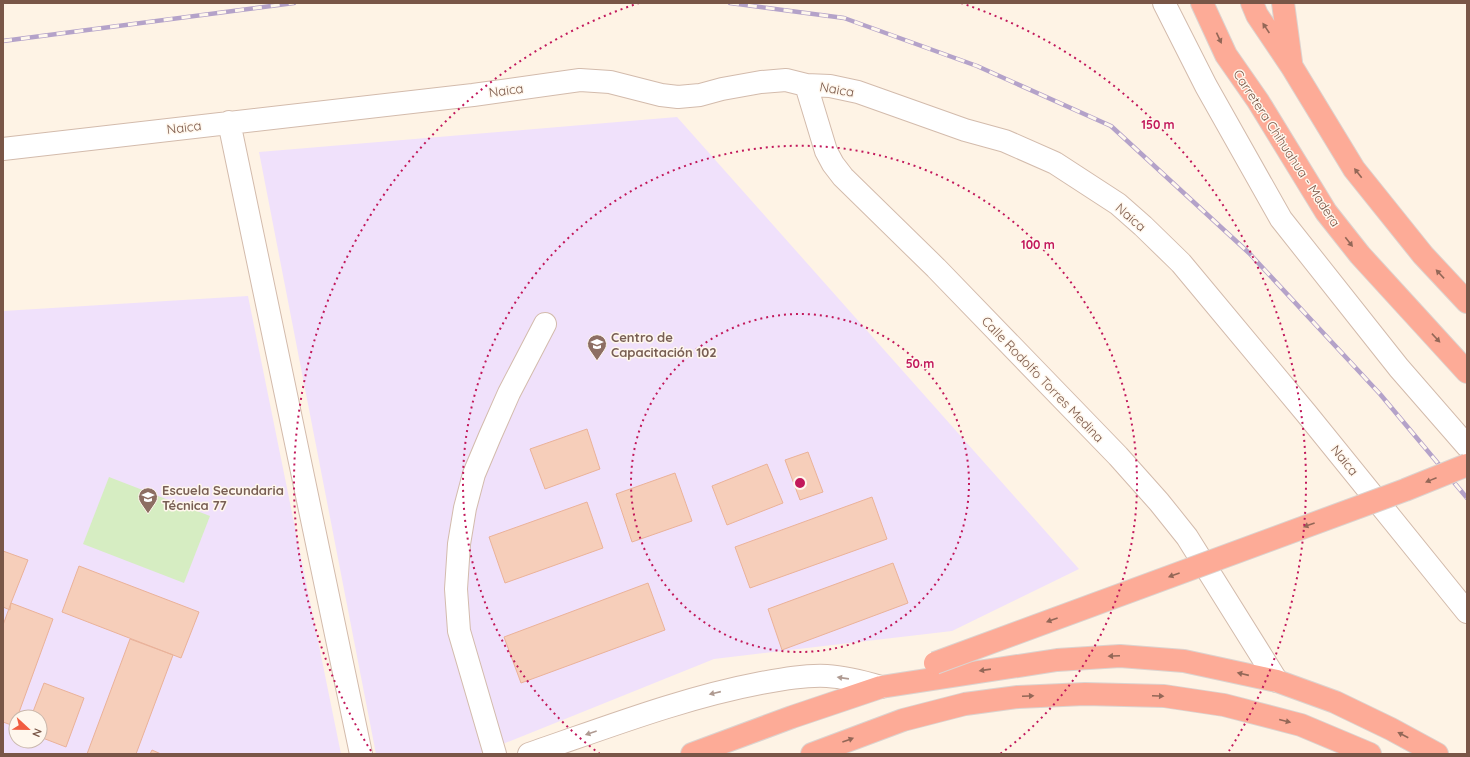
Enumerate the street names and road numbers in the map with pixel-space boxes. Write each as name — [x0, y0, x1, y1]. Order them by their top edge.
street label: Carretera Chihuahua - Madera — [1230, 66, 1344, 230]
street label: Naica — [818, 78, 856, 100]
street label: Naica — [488, 80, 524, 100]
street label: Naica — [166, 117, 202, 137]
street label: Naica — [1113, 200, 1149, 234]
street label: Calle Rodolfo Torres Medina — [979, 313, 1107, 445]
street label: Naica — [1328, 441, 1362, 479]

